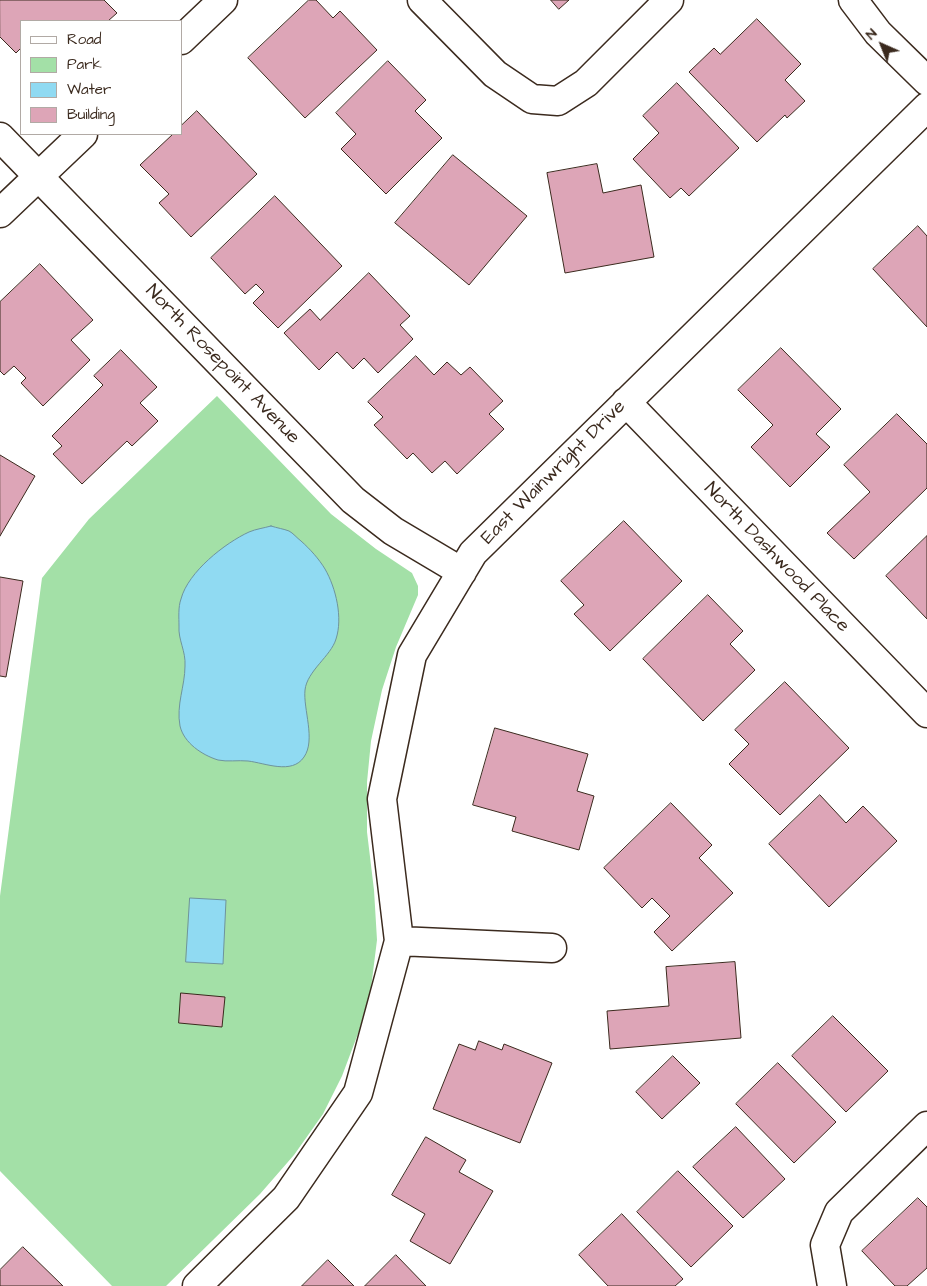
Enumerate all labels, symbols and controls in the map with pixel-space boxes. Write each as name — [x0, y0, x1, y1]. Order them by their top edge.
legend — [20, 20, 182, 135]
north arrow — [857, 20, 907, 70]
text: N — [861, 24, 882, 44]
text: Road — [67, 29, 101, 50]
text: Park — [67, 54, 102, 75]
text: Water — [67, 79, 111, 100]
text: Building — [67, 104, 115, 125]
street label: North Rosepoint Avenue — [140, 281, 304, 449]
street label: East Wainwright Drive — [477, 396, 631, 550]
street label: North Dashwood Place — [698, 478, 854, 638]

